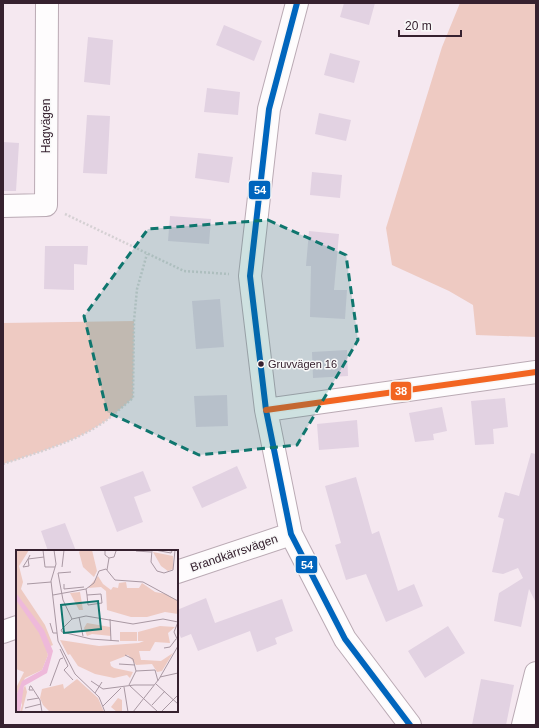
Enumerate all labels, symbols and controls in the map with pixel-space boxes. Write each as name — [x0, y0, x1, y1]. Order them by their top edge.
scale bar — [399, 12, 461, 38]
text: 20 m — [405, 19, 432, 33]
street label: Hagvägen — [39, 99, 53, 153]
line badge: 54 — [248, 180, 271, 200]
text: 54 — [254, 184, 267, 196]
place label: Gruvvägen 16 — [268, 358, 337, 370]
marker: Gruvvägen 16 — [256, 359, 266, 369]
line badge: 38 — [390, 381, 412, 401]
text: 38 — [395, 385, 407, 397]
street label: Brandkärrsvägen — [189, 532, 279, 574]
inset map — [16, 550, 178, 712]
line badge: 54 — [295, 555, 318, 574]
text: 54 — [301, 559, 314, 571]

